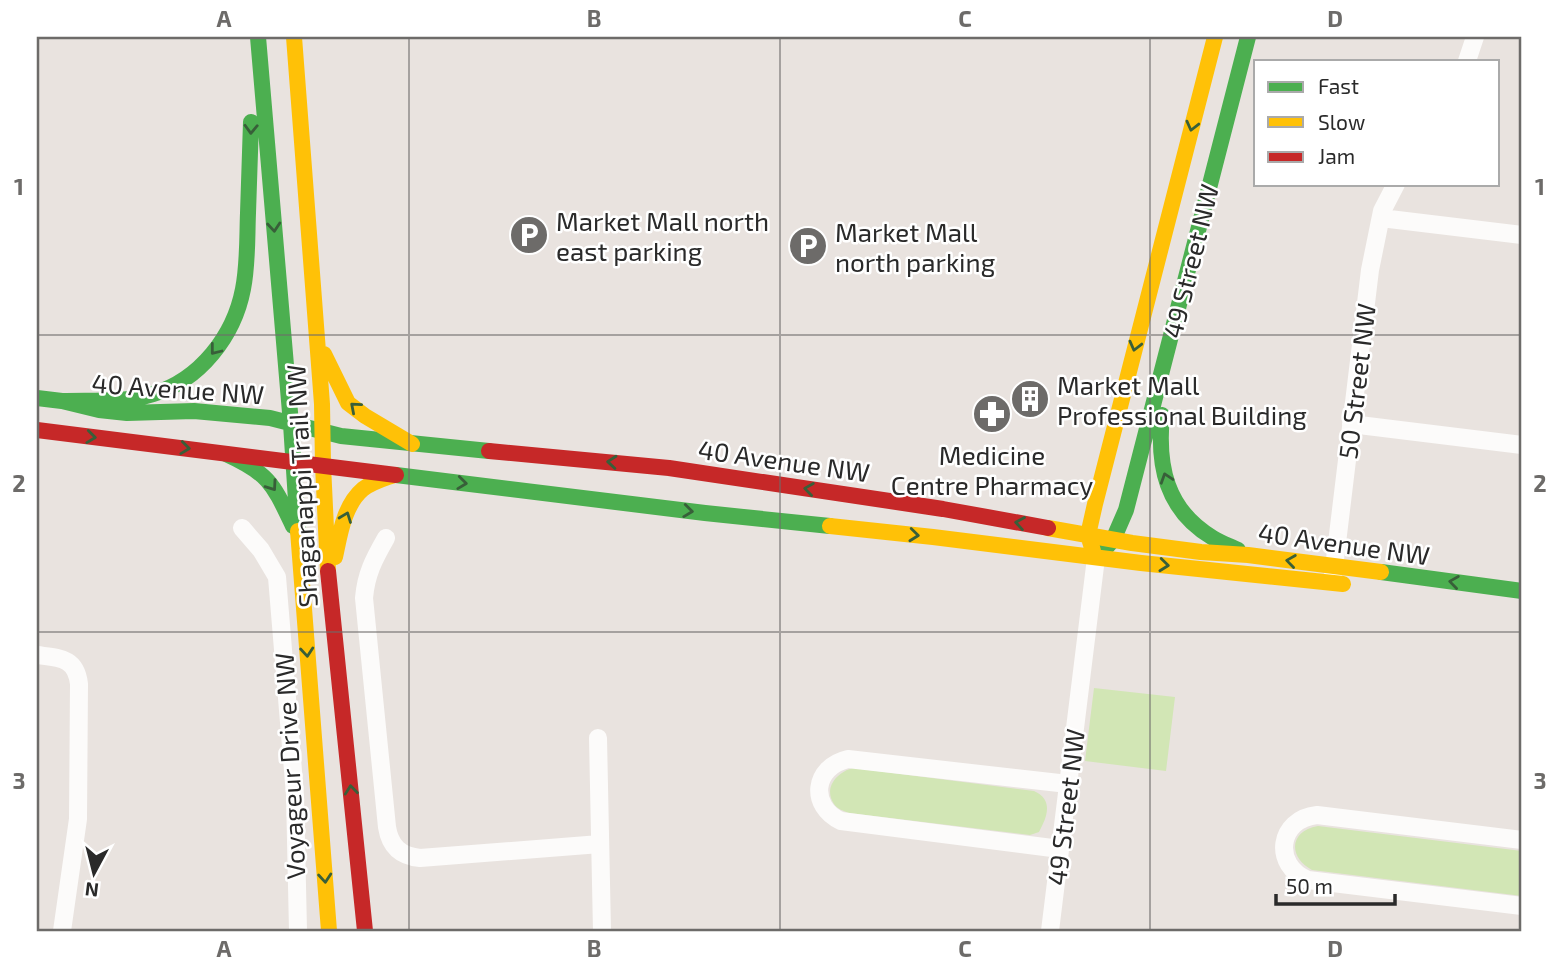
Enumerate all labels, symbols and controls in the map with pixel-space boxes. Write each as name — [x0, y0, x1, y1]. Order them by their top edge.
text: A — [216, 4, 232, 32]
text: B — [587, 4, 601, 32]
text: C — [958, 4, 972, 32]
text: D — [1327, 4, 1343, 32]
legend — [1254, 60, 1500, 186]
text: Fast — [1318, 73, 1359, 98]
text: Slow — [1318, 109, 1365, 134]
one-way arrow — [1185, 119, 1200, 131]
one-way arrow — [243, 124, 258, 135]
text: Jam — [1318, 143, 1355, 168]
text: 1 — [14, 172, 24, 200]
text: 1 — [1535, 172, 1545, 200]
street label: 49 Street NW — [1156, 181, 1224, 341]
place label: Market Mall north east parking — [556, 205, 769, 266]
parking icon: Market Mall north east parking — [508, 214, 550, 256]
place label: Market Mall north parking — [835, 216, 995, 277]
one-way arrow — [266, 222, 281, 233]
parking icon: Market Mall north parking — [787, 225, 829, 267]
street label: 50 Street NW — [1331, 301, 1381, 461]
one-way arrow — [1129, 340, 1143, 352]
one-way arrow — [210, 342, 223, 354]
street label: Shaganappi Trail NW — [279, 364, 323, 608]
street label: 40 Avenue NW — [91, 367, 265, 409]
place label: Market Mall Professional Building — [1057, 369, 1307, 430]
building icon: Market Mall Professional Building — [1009, 378, 1051, 420]
pharmacy icon: Medicine Centre Pharmacy — [971, 393, 1013, 435]
one-way arrow — [350, 403, 363, 416]
one-way arrow — [85, 429, 96, 444]
street label: 40 Avenue NW — [696, 433, 872, 487]
place label: Medicine Centre Pharmacy — [891, 439, 1093, 500]
one-way arrow — [179, 441, 191, 456]
one-way arrow — [606, 455, 617, 470]
text: 2 — [12, 469, 26, 497]
text: 2 — [1533, 469, 1547, 497]
one-way arrow — [1160, 472, 1175, 484]
one-way arrow — [457, 475, 468, 490]
one-way arrow — [264, 478, 276, 491]
one-way arrow — [803, 481, 815, 496]
one-way arrow — [682, 503, 693, 518]
one-way arrow — [338, 512, 352, 524]
one-way arrow — [1015, 516, 1026, 531]
street label: 40 Avenue NW — [1256, 516, 1432, 570]
one-way arrow — [909, 527, 920, 542]
one-way arrow — [1285, 553, 1297, 568]
one-way arrow — [1158, 558, 1169, 573]
one-way arrow — [1449, 575, 1460, 590]
one-way arrow — [299, 646, 314, 657]
street label: Voyageur Drive NW — [268, 652, 310, 880]
street label: 49 Street NW — [1040, 727, 1090, 887]
text: 3 — [12, 766, 26, 794]
text: 3 — [1533, 766, 1547, 794]
one-way arrow — [344, 784, 359, 796]
north arrow — [60, 838, 130, 908]
scale bar — [1276, 863, 1394, 907]
one-way arrow — [317, 873, 332, 884]
text: 50 m — [1286, 873, 1333, 898]
text: N — [84, 878, 100, 903]
text: A — [216, 934, 232, 962]
text: B — [587, 934, 601, 962]
text: C — [958, 934, 972, 962]
text: D — [1327, 934, 1343, 962]

